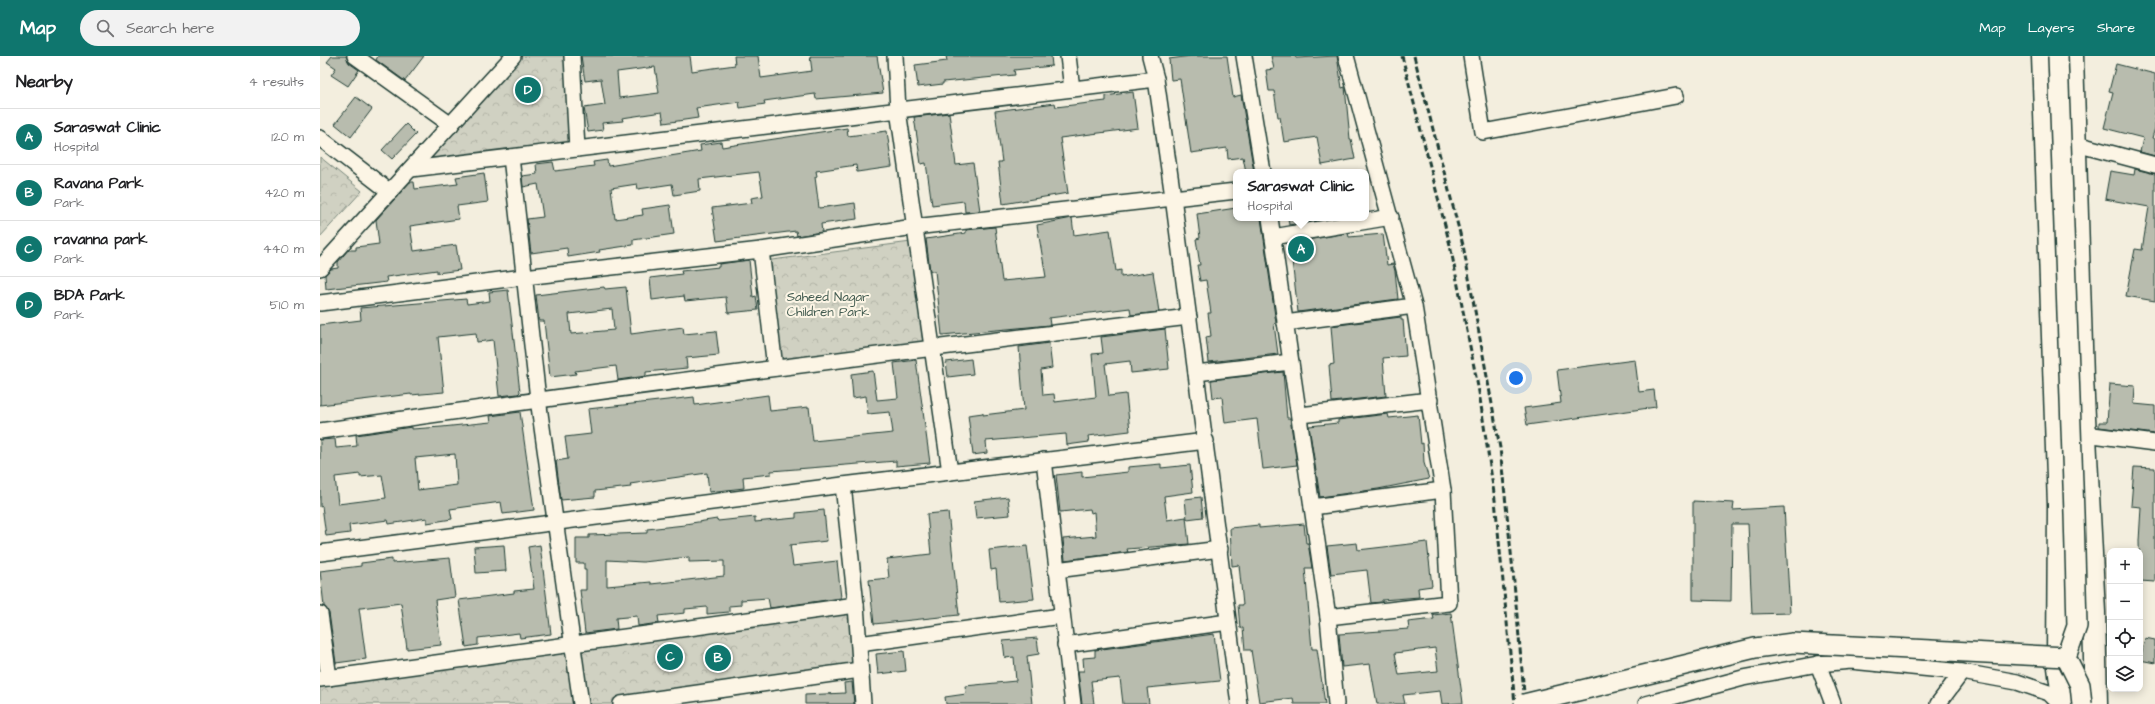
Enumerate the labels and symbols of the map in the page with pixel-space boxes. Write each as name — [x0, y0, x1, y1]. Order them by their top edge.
pin: D — [515, 75, 541, 105]
pin: A — [1288, 234, 1314, 264]
park label: Saheed Nagar Children Park — [787, 288, 869, 321]
your location — [1506, 368, 1526, 388]
pin: C — [657, 642, 683, 672]
pin: B — [705, 643, 731, 673]

